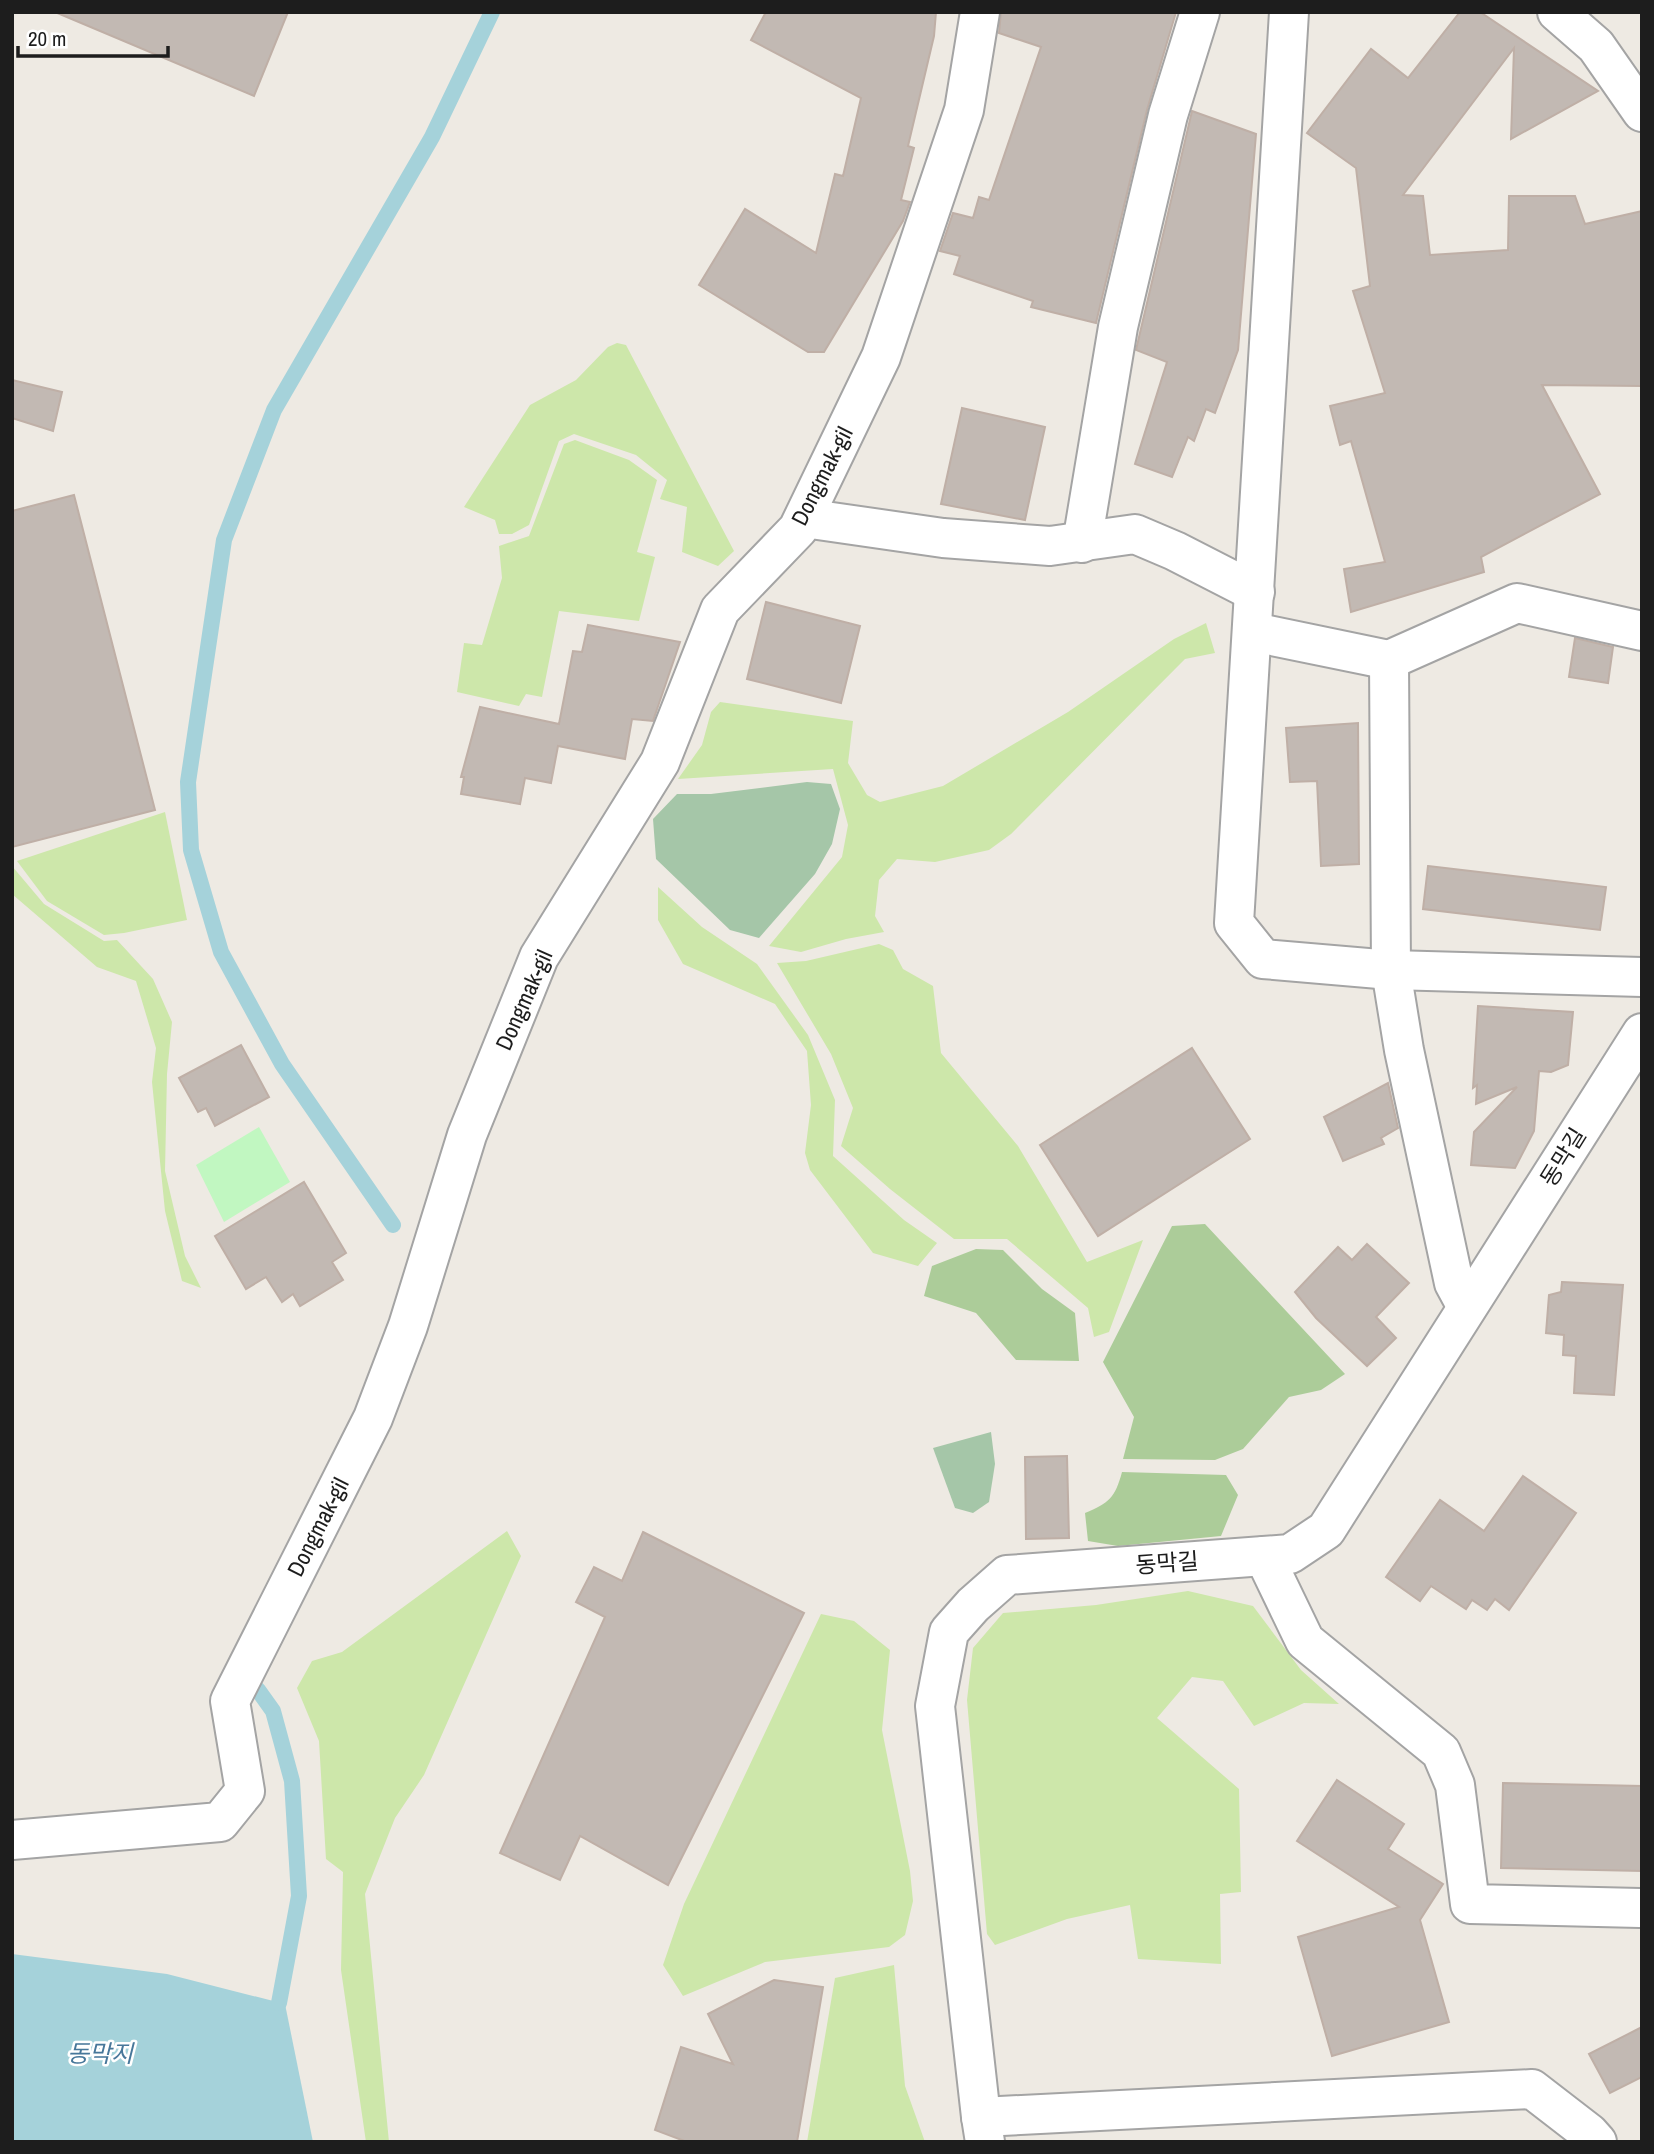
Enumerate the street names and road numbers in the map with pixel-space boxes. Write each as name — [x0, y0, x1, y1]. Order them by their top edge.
street label: Dongmak-gil — [783, 421, 860, 530]
street label: Dongmak-gil — [488, 945, 559, 1055]
street label: 동막길 — [1533, 1122, 1593, 1192]
street label: Dongmak-gil — [279, 1472, 356, 1581]
street label: 동막길 — [1134, 1545, 1200, 1580]

